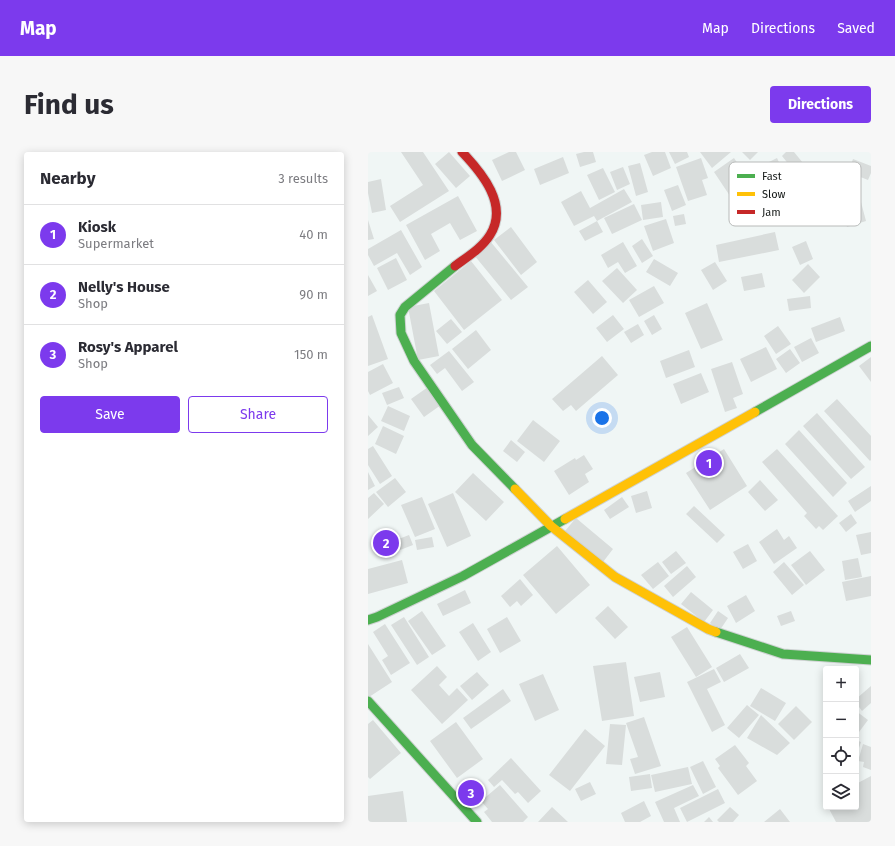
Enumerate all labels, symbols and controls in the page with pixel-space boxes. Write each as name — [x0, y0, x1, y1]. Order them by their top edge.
text: Map — [20, 17, 57, 40]
text: Map — [702, 20, 729, 37]
text: Directions — [751, 20, 815, 37]
text: Saved — [837, 20, 875, 37]
button: Directions — [770, 86, 871, 123]
text: Find us — [24, 88, 114, 121]
legend — [729, 162, 861, 226]
text: Nearby — [40, 168, 95, 189]
text: Fast — [762, 170, 782, 183]
text: 3 results — [278, 171, 328, 186]
text: Slow — [762, 188, 786, 201]
text: Jam — [762, 206, 781, 219]
text: Kiosk — [78, 218, 116, 236]
text: 1 — [50, 227, 56, 242]
text: 40 m — [299, 227, 328, 242]
text: Supermarket — [78, 236, 154, 251]
text: Nelly's House — [78, 278, 170, 296]
text: 2 — [50, 287, 56, 302]
text: 90 m — [299, 287, 328, 302]
text: Shop — [78, 296, 108, 311]
text: Rosy's Apparel — [78, 338, 178, 356]
text: 3 — [50, 347, 56, 362]
text: 150 m — [294, 347, 328, 362]
text: Shop — [78, 356, 108, 371]
button: Save — [40, 396, 180, 433]
button: Share — [188, 396, 328, 433]
your location — [592, 408, 612, 428]
pin: 1 — [696, 448, 722, 478]
pin: 2 — [373, 528, 399, 558]
map controls — [823, 666, 859, 810]
button: + — [823, 666, 859, 702]
button: − — [823, 702, 859, 738]
button: locate — [823, 738, 859, 774]
button: layers — [823, 774, 859, 810]
pin: 3 — [458, 778, 484, 808]

